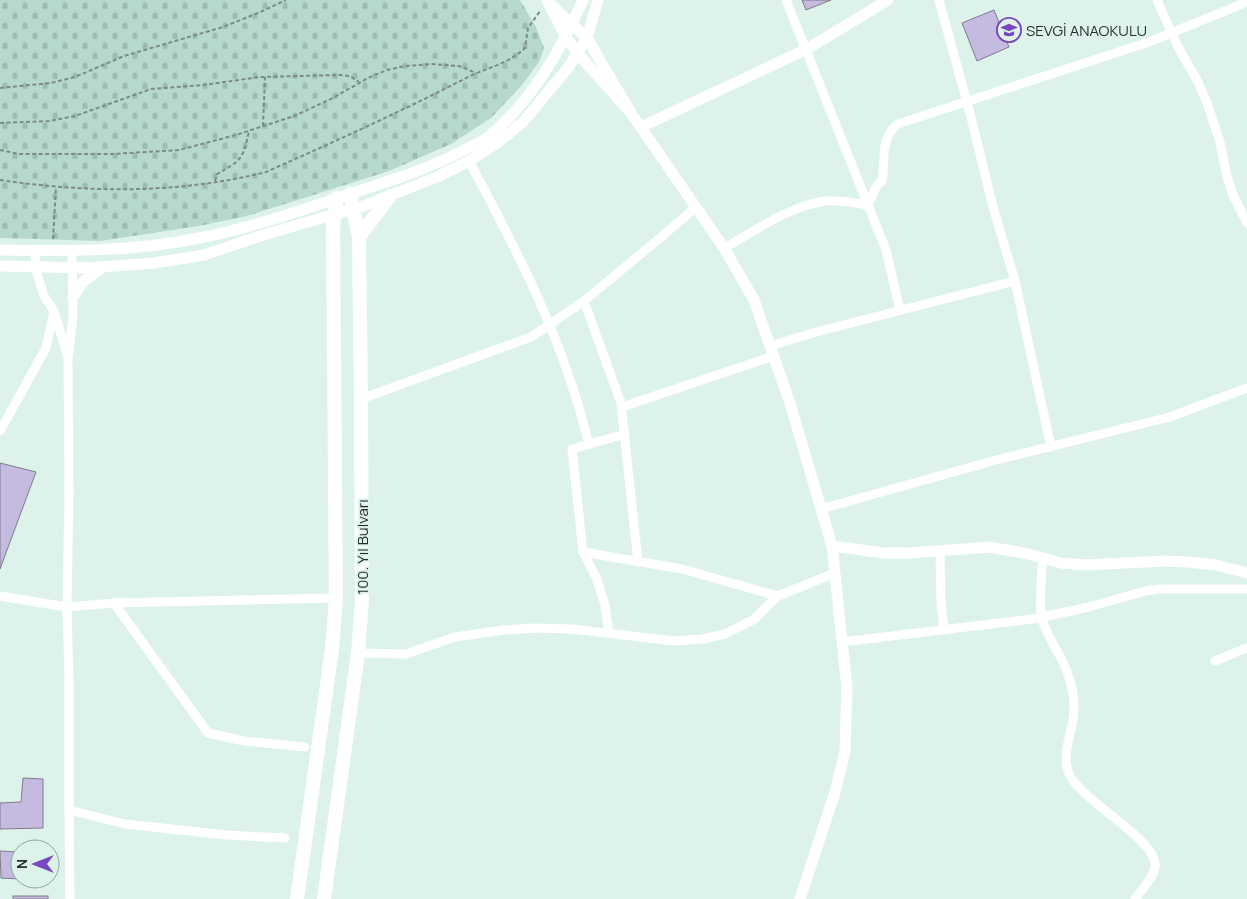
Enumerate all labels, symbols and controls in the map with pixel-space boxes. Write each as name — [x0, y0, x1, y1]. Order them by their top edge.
school or university icon: SEVGİ ANAOKULU — [996, 17, 1022, 43]
place label: SEVGİ ANAOKULU — [1026, 20, 1147, 41]
street label: 100. Yıl Bulvarı — [352, 499, 373, 595]
north arrow — [10, 839, 60, 889]
text: N — [12, 859, 31, 869]

